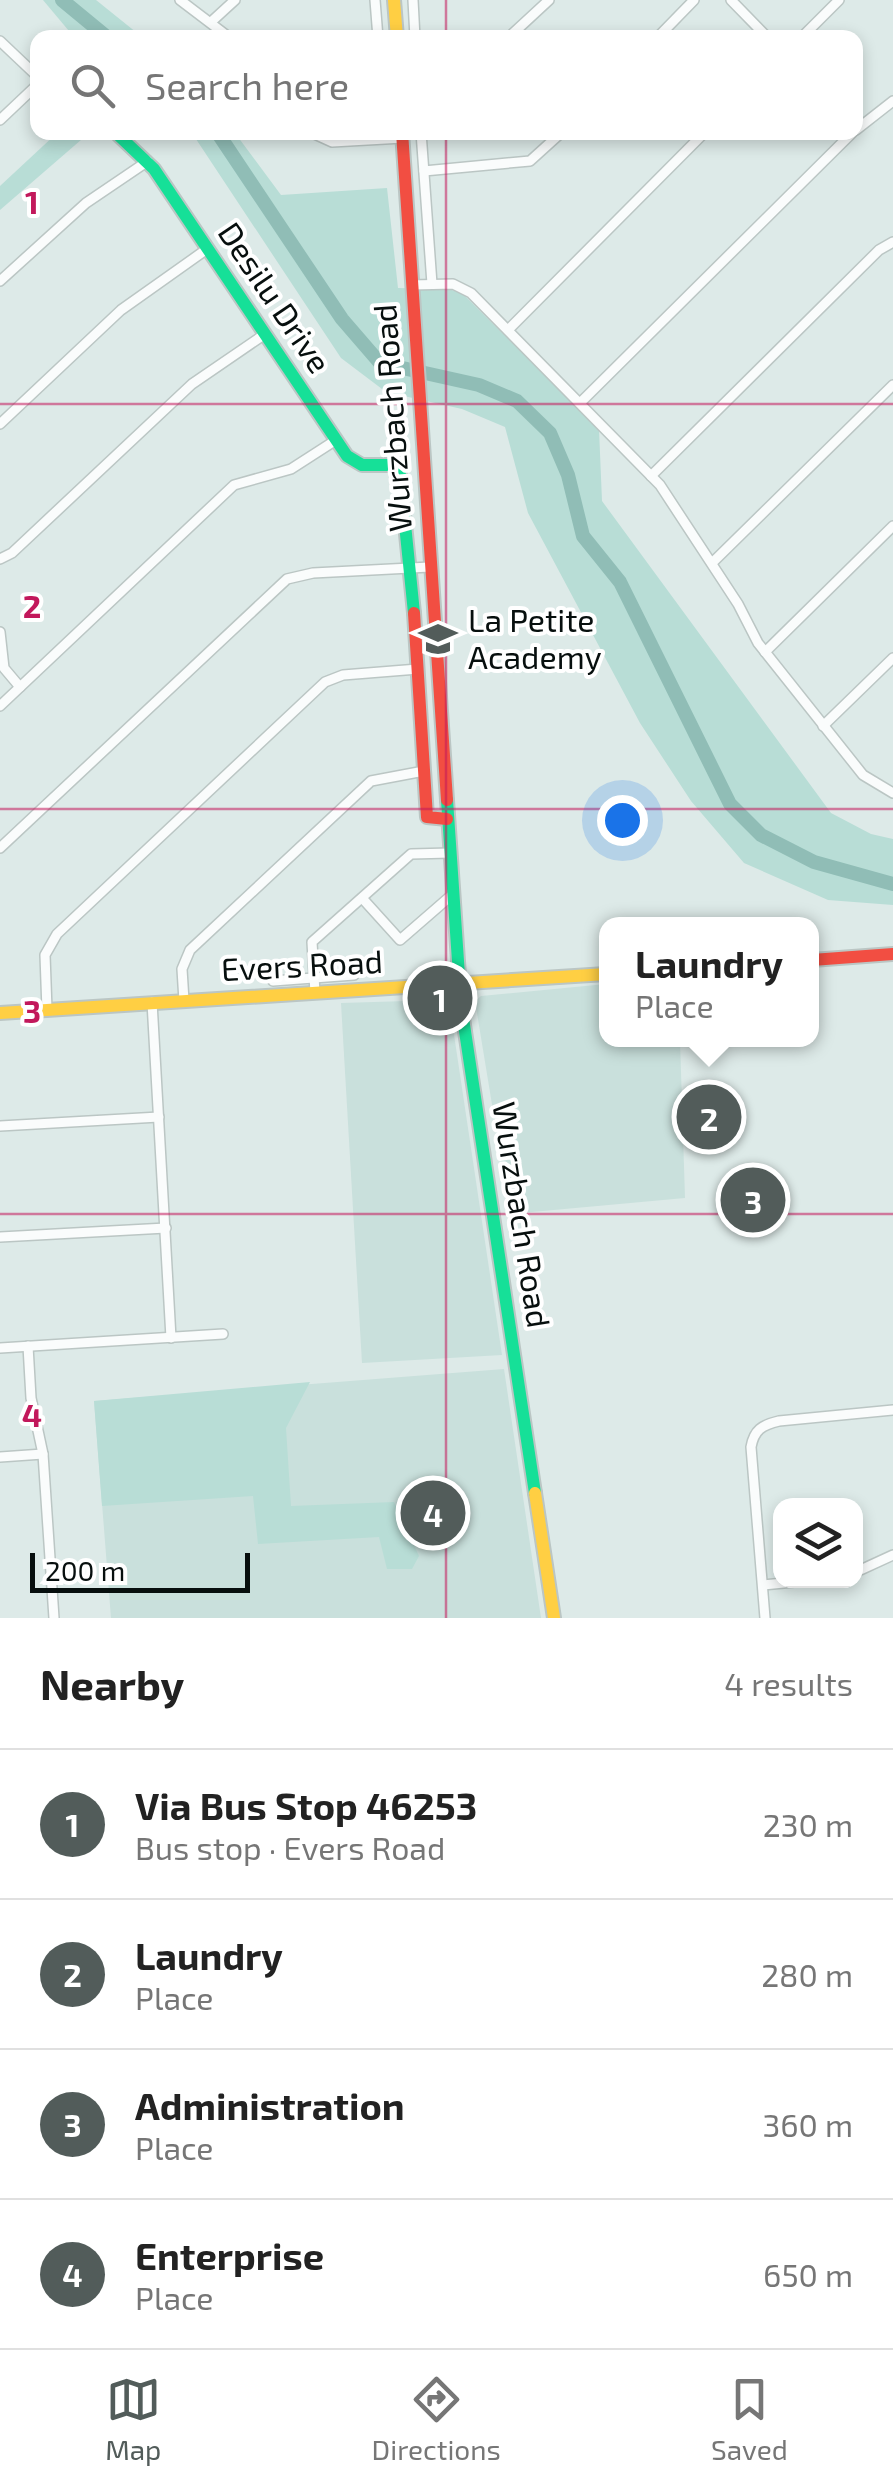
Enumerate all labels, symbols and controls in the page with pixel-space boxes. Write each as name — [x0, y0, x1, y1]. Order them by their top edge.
search box — [30, 30, 863, 140]
icon: search — [65, 58, 120, 113]
text: Search here — [145, 62, 349, 108]
text: 1 — [25, 182, 39, 220]
street label: Desilu Drive — [211, 214, 340, 379]
street label: Wurzbach Road — [364, 303, 418, 533]
text: 2 — [23, 586, 41, 624]
place label: La Petite Academy — [468, 600, 602, 675]
school or university icon: La Petite Academy — [417, 618, 459, 660]
your location — [597, 795, 648, 846]
popup — [599, 917, 819, 1047]
text: Laundry — [635, 940, 783, 986]
street label: Evers Road — [220, 941, 384, 987]
pin: 1 — [408, 960, 472, 1036]
text: Place — [635, 986, 714, 1024]
text: 3 — [23, 991, 41, 1029]
pin: 2 — [676, 1080, 742, 1154]
street label: Wurzbach Road — [486, 1099, 560, 1330]
pin: 3 — [720, 1162, 786, 1238]
text: 4 — [22, 1395, 42, 1433]
pin: 4 — [400, 1476, 466, 1550]
map controls — [773, 1498, 863, 1588]
button: layers — [773, 1498, 863, 1588]
scale bar — [30, 1548, 250, 1592]
text: 200 m — [45, 1553, 125, 1587]
text: Nearby — [40, 1658, 184, 1708]
text: 4 results — [724, 1664, 853, 1702]
text: Via Bus Stop 46253 — [135, 1782, 477, 1828]
text: 1 — [66, 1805, 79, 1843]
text: 230 m — [763, 1805, 853, 1843]
text: Bus stop · Evers Road — [135, 1828, 445, 1866]
text: Laundry — [135, 1932, 283, 1978]
text: 2 — [63, 1955, 82, 1993]
text: 280 m — [761, 1955, 853, 1993]
text: Place — [135, 1978, 214, 2016]
text: Administration — [135, 2082, 405, 2128]
text: 3 — [63, 2105, 82, 2143]
text: 360 m — [762, 2105, 853, 2143]
text: Place — [135, 2128, 214, 2166]
text: Enterprise — [135, 2232, 324, 2278]
text: 4 — [62, 2255, 83, 2293]
text: 650 m — [763, 2255, 853, 2293]
text: Place — [135, 2278, 214, 2316]
tab: Map — [105, 2372, 161, 2466]
tab: Directions — [372, 2372, 501, 2466]
tab: Saved — [711, 2372, 788, 2466]

